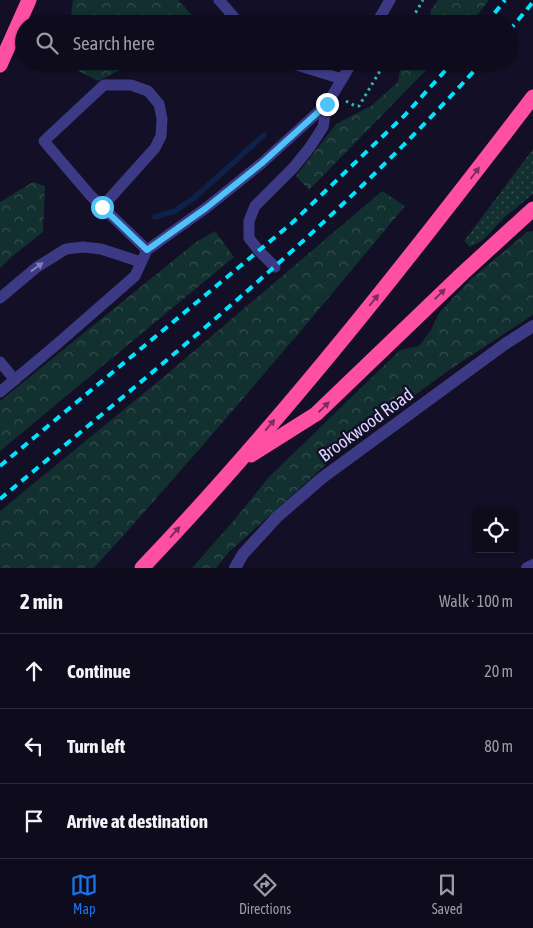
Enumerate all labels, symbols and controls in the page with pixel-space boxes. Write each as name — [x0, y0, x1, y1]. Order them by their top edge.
search box — [15, 15, 518, 70]
icon: search — [33, 29, 61, 57]
text: Search here — [73, 32, 155, 54]
route end — [316, 93, 339, 116]
one-way arrow — [470, 166, 480, 180]
route start — [91, 196, 114, 219]
one-way arrow — [30, 262, 44, 272]
one-way arrow — [434, 288, 446, 300]
one-way arrow — [369, 294, 380, 307]
street label: Brookwood Road — [314, 383, 417, 466]
one-way arrow — [317, 401, 329, 413]
one-way arrow — [265, 419, 276, 432]
map controls — [473, 508, 518, 553]
button: locate — [473, 508, 518, 553]
one-way arrow — [169, 527, 181, 539]
text: 2 min — [20, 589, 63, 613]
text: Walk · 100 m — [439, 592, 513, 610]
icon: ahead — [20, 657, 48, 685]
text: Continue — [67, 660, 131, 682]
text: 20 m — [484, 662, 513, 680]
icon: left — [20, 732, 48, 760]
text: Turn left — [67, 735, 125, 757]
text: 80 m — [484, 737, 513, 755]
icon: arrive — [20, 807, 48, 835]
text: Arrive at destination — [67, 810, 208, 832]
tab: Map — [70, 871, 98, 917]
tab: Directions — [239, 871, 291, 917]
tab: Saved — [432, 871, 463, 917]

